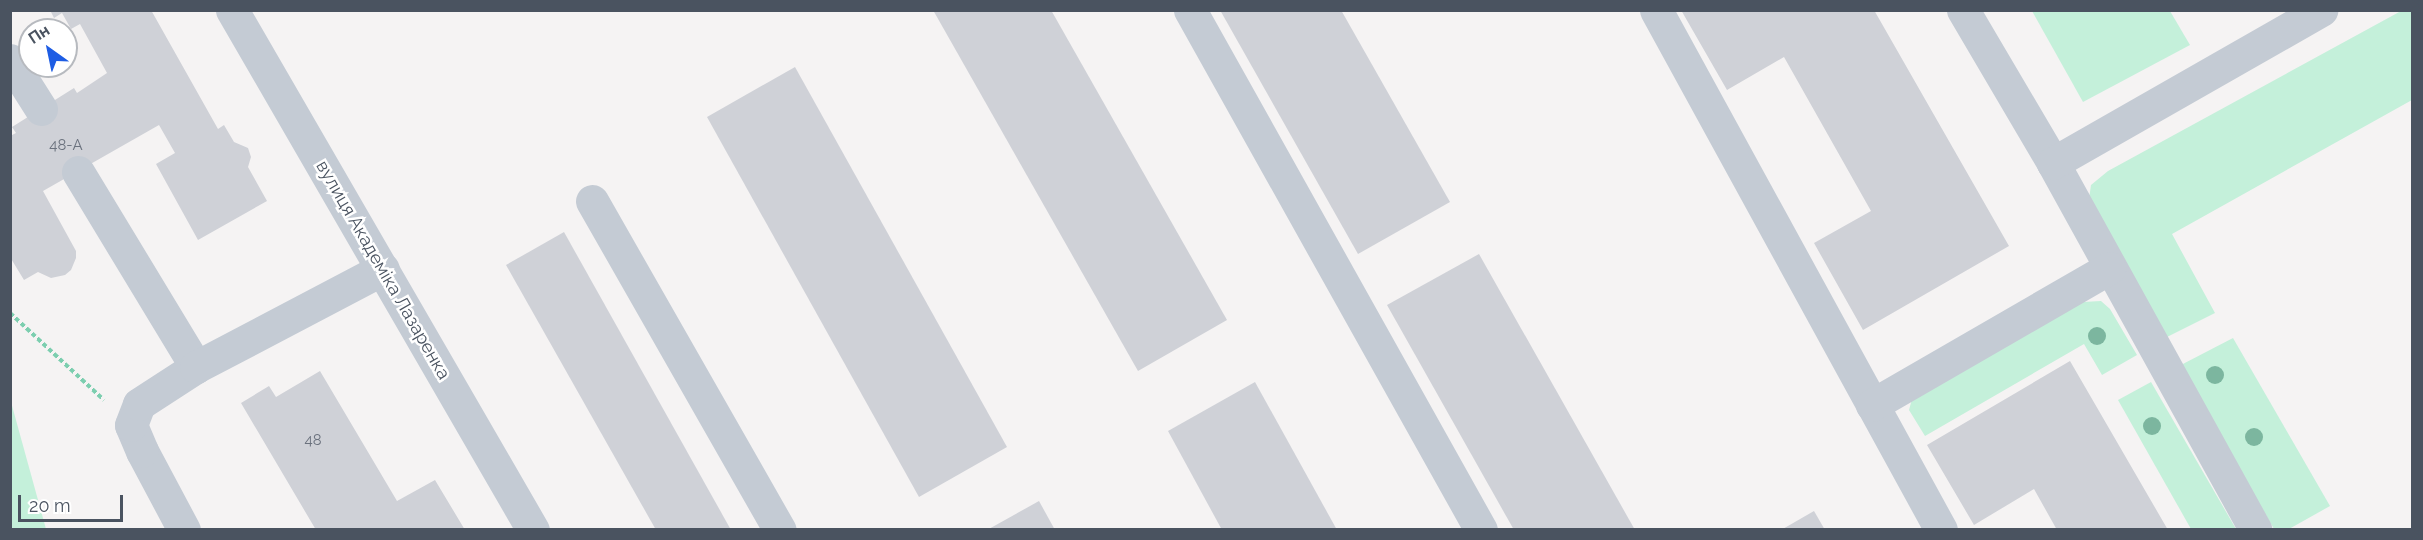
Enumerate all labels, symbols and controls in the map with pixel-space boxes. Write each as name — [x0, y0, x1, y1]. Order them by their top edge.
north arrow — [18, 18, 78, 78]
text: Пн — [25, 20, 53, 48]
house number: 48-А — [49, 137, 83, 155]
street label: вулиця Академіка Лазаренка — [311, 157, 455, 383]
house number: 48 — [304, 432, 322, 450]
scale bar — [21, 483, 126, 521]
text: 20 m — [29, 495, 71, 516]

